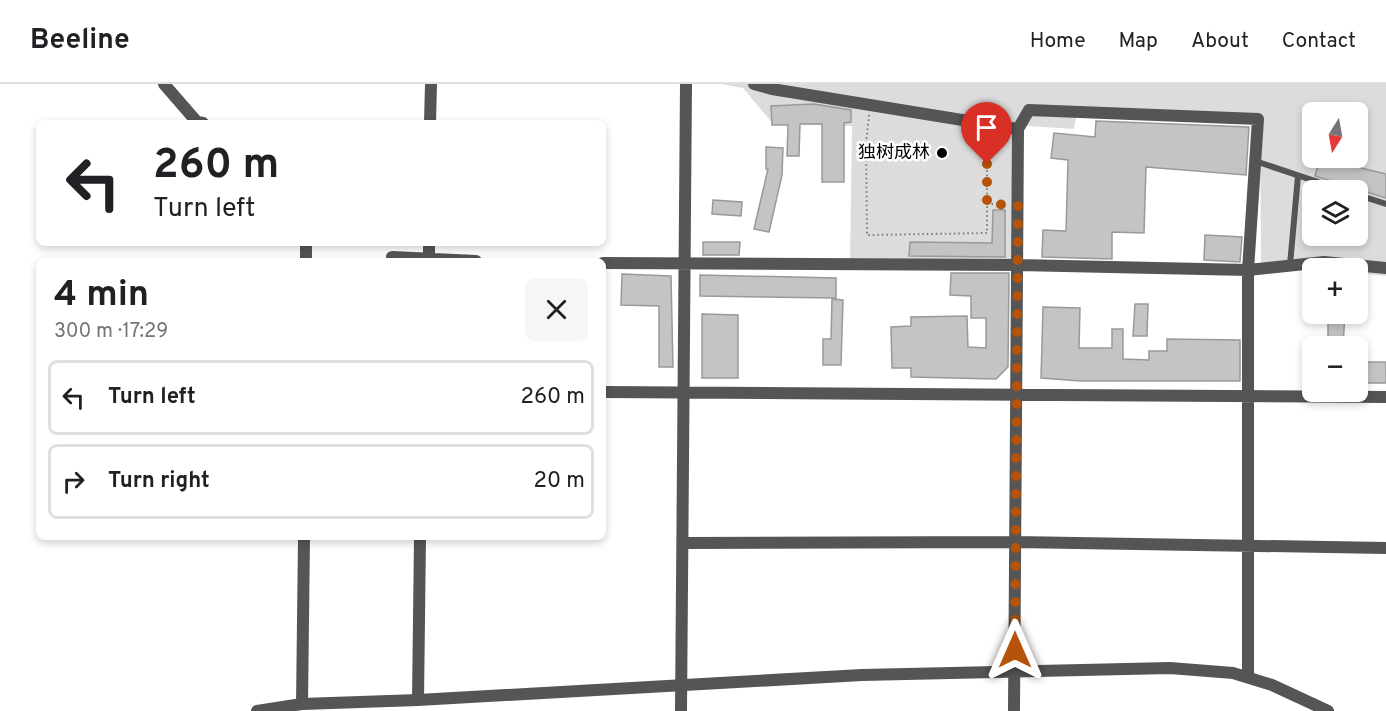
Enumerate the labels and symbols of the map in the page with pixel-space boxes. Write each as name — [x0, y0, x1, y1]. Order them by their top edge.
pin — [961, 102, 1012, 164]
north arrow — [1302, 102, 1368, 168]
place label: 独树成林 — [858, 142, 930, 165]
marker: 独树成林 — [935, 146, 949, 160]
position arrow — [983, 618, 1047, 682]

